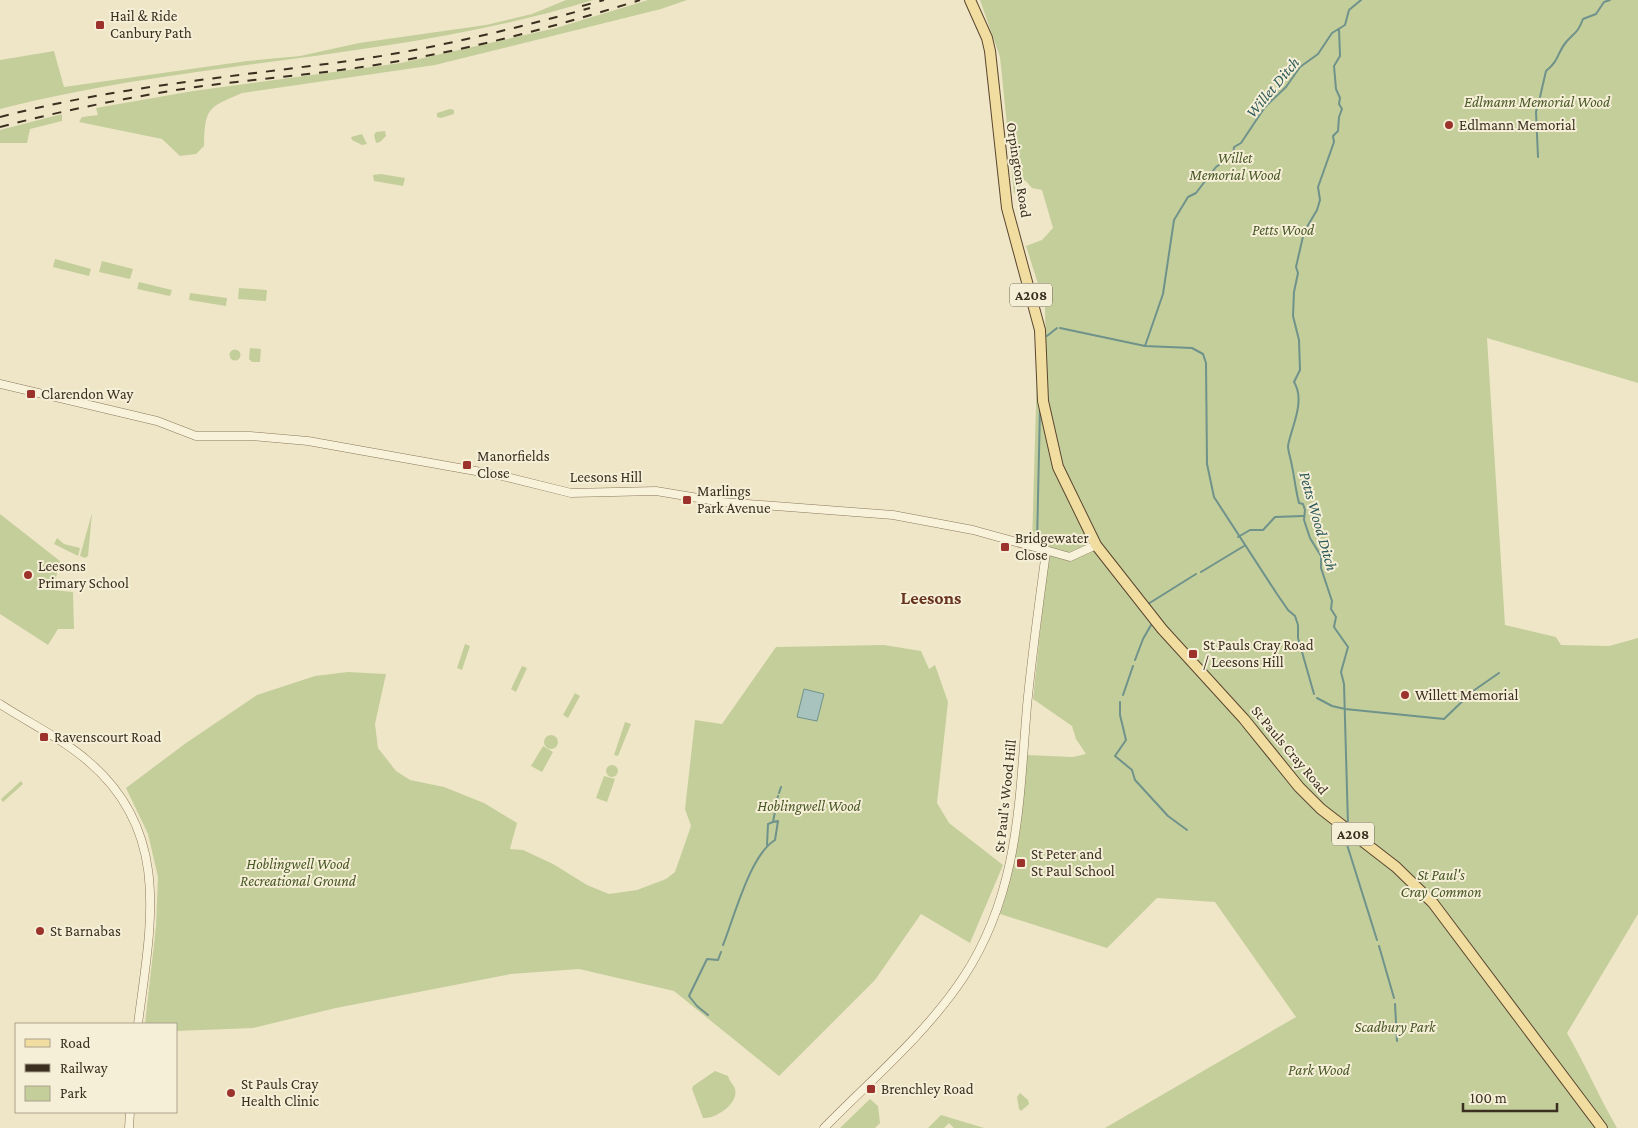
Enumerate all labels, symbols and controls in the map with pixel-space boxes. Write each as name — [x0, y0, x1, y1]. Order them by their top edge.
place label: Hail & Ride Canbury Path — [110, 8, 192, 42]
marker: Hail & Ride Canbury Path — [94, 19, 106, 31]
water label: Willet Ditch — [1242, 54, 1303, 121]
park label: Edlmann Memorial Wood — [1464, 94, 1611, 110]
place label: Edlmann Memorial — [1459, 117, 1576, 133]
marker: Edlmann Memorial — [1443, 119, 1455, 131]
street label: Orpington Road — [1003, 121, 1034, 219]
park label: Willet Memorial Wood — [1188, 150, 1282, 183]
park label: Petts Wood — [1252, 222, 1315, 238]
road number: A208 — [1010, 284, 1052, 306]
place label: Clarendon Way — [41, 386, 134, 403]
marker: Clarendon Way — [25, 388, 37, 400]
place label: Manorfields Close — [477, 448, 550, 481]
marker: Manorfields Close — [461, 459, 473, 471]
street label: Leesons Hill — [570, 469, 642, 485]
water label: Petts Wood Ditch — [1296, 470, 1341, 573]
place label: Marlings Park Avenue — [697, 483, 771, 516]
marker: Marlings Park Avenue — [681, 494, 693, 506]
place label: Bridgewater Close — [1015, 530, 1089, 563]
marker: Bridgewater Close — [999, 541, 1011, 553]
place label: Leesons Primary School — [38, 558, 129, 592]
marker: Leesons Primary School — [22, 569, 34, 581]
district label: Leesons — [901, 588, 961, 608]
place label: St Pauls Cray Road / Leesons Hill — [1203, 637, 1314, 670]
marker: St Pauls Cray Road / Leesons Hill — [1187, 648, 1199, 660]
place label: Willett Memorial — [1415, 687, 1518, 703]
marker: Willett Memorial — [1399, 689, 1411, 701]
street label: St Pauls Cray Road — [1248, 703, 1332, 798]
place label: Ravenscourt Road — [54, 729, 162, 745]
marker: Ravenscourt Road — [38, 731, 50, 743]
street label: St Paul's Wood Hill — [991, 739, 1019, 853]
park label: Hoblingwell Wood — [757, 798, 862, 815]
road number: A208 — [1332, 822, 1374, 846]
place label: St Peter and St Paul School — [1031, 846, 1115, 879]
park label: Hoblingwell Wood Recreational Ground — [240, 856, 357, 889]
marker: St Peter and St Paul School — [1015, 857, 1027, 869]
park label: St Paul's Cray Common — [1400, 867, 1482, 901]
place label: St Barnabas — [50, 923, 121, 939]
marker: St Barnabas — [34, 925, 46, 937]
park label: Scadbury Park — [1354, 1019, 1437, 1036]
legend — [15, 1023, 178, 1113]
text: Road — [60, 1035, 91, 1051]
text: Railway — [60, 1060, 108, 1077]
park label: Park Wood — [1288, 1062, 1351, 1078]
place label: St Pauls Cray Health Clinic — [241, 1076, 320, 1109]
scale bar — [1463, 1080, 1557, 1112]
place label: Brenchley Road — [881, 1081, 974, 1098]
marker: Brenchley Road — [865, 1083, 877, 1095]
text: Park — [60, 1085, 87, 1101]
marker: St Pauls Cray Health Clinic — [225, 1087, 237, 1099]
text: 100 m — [1470, 1090, 1507, 1106]

